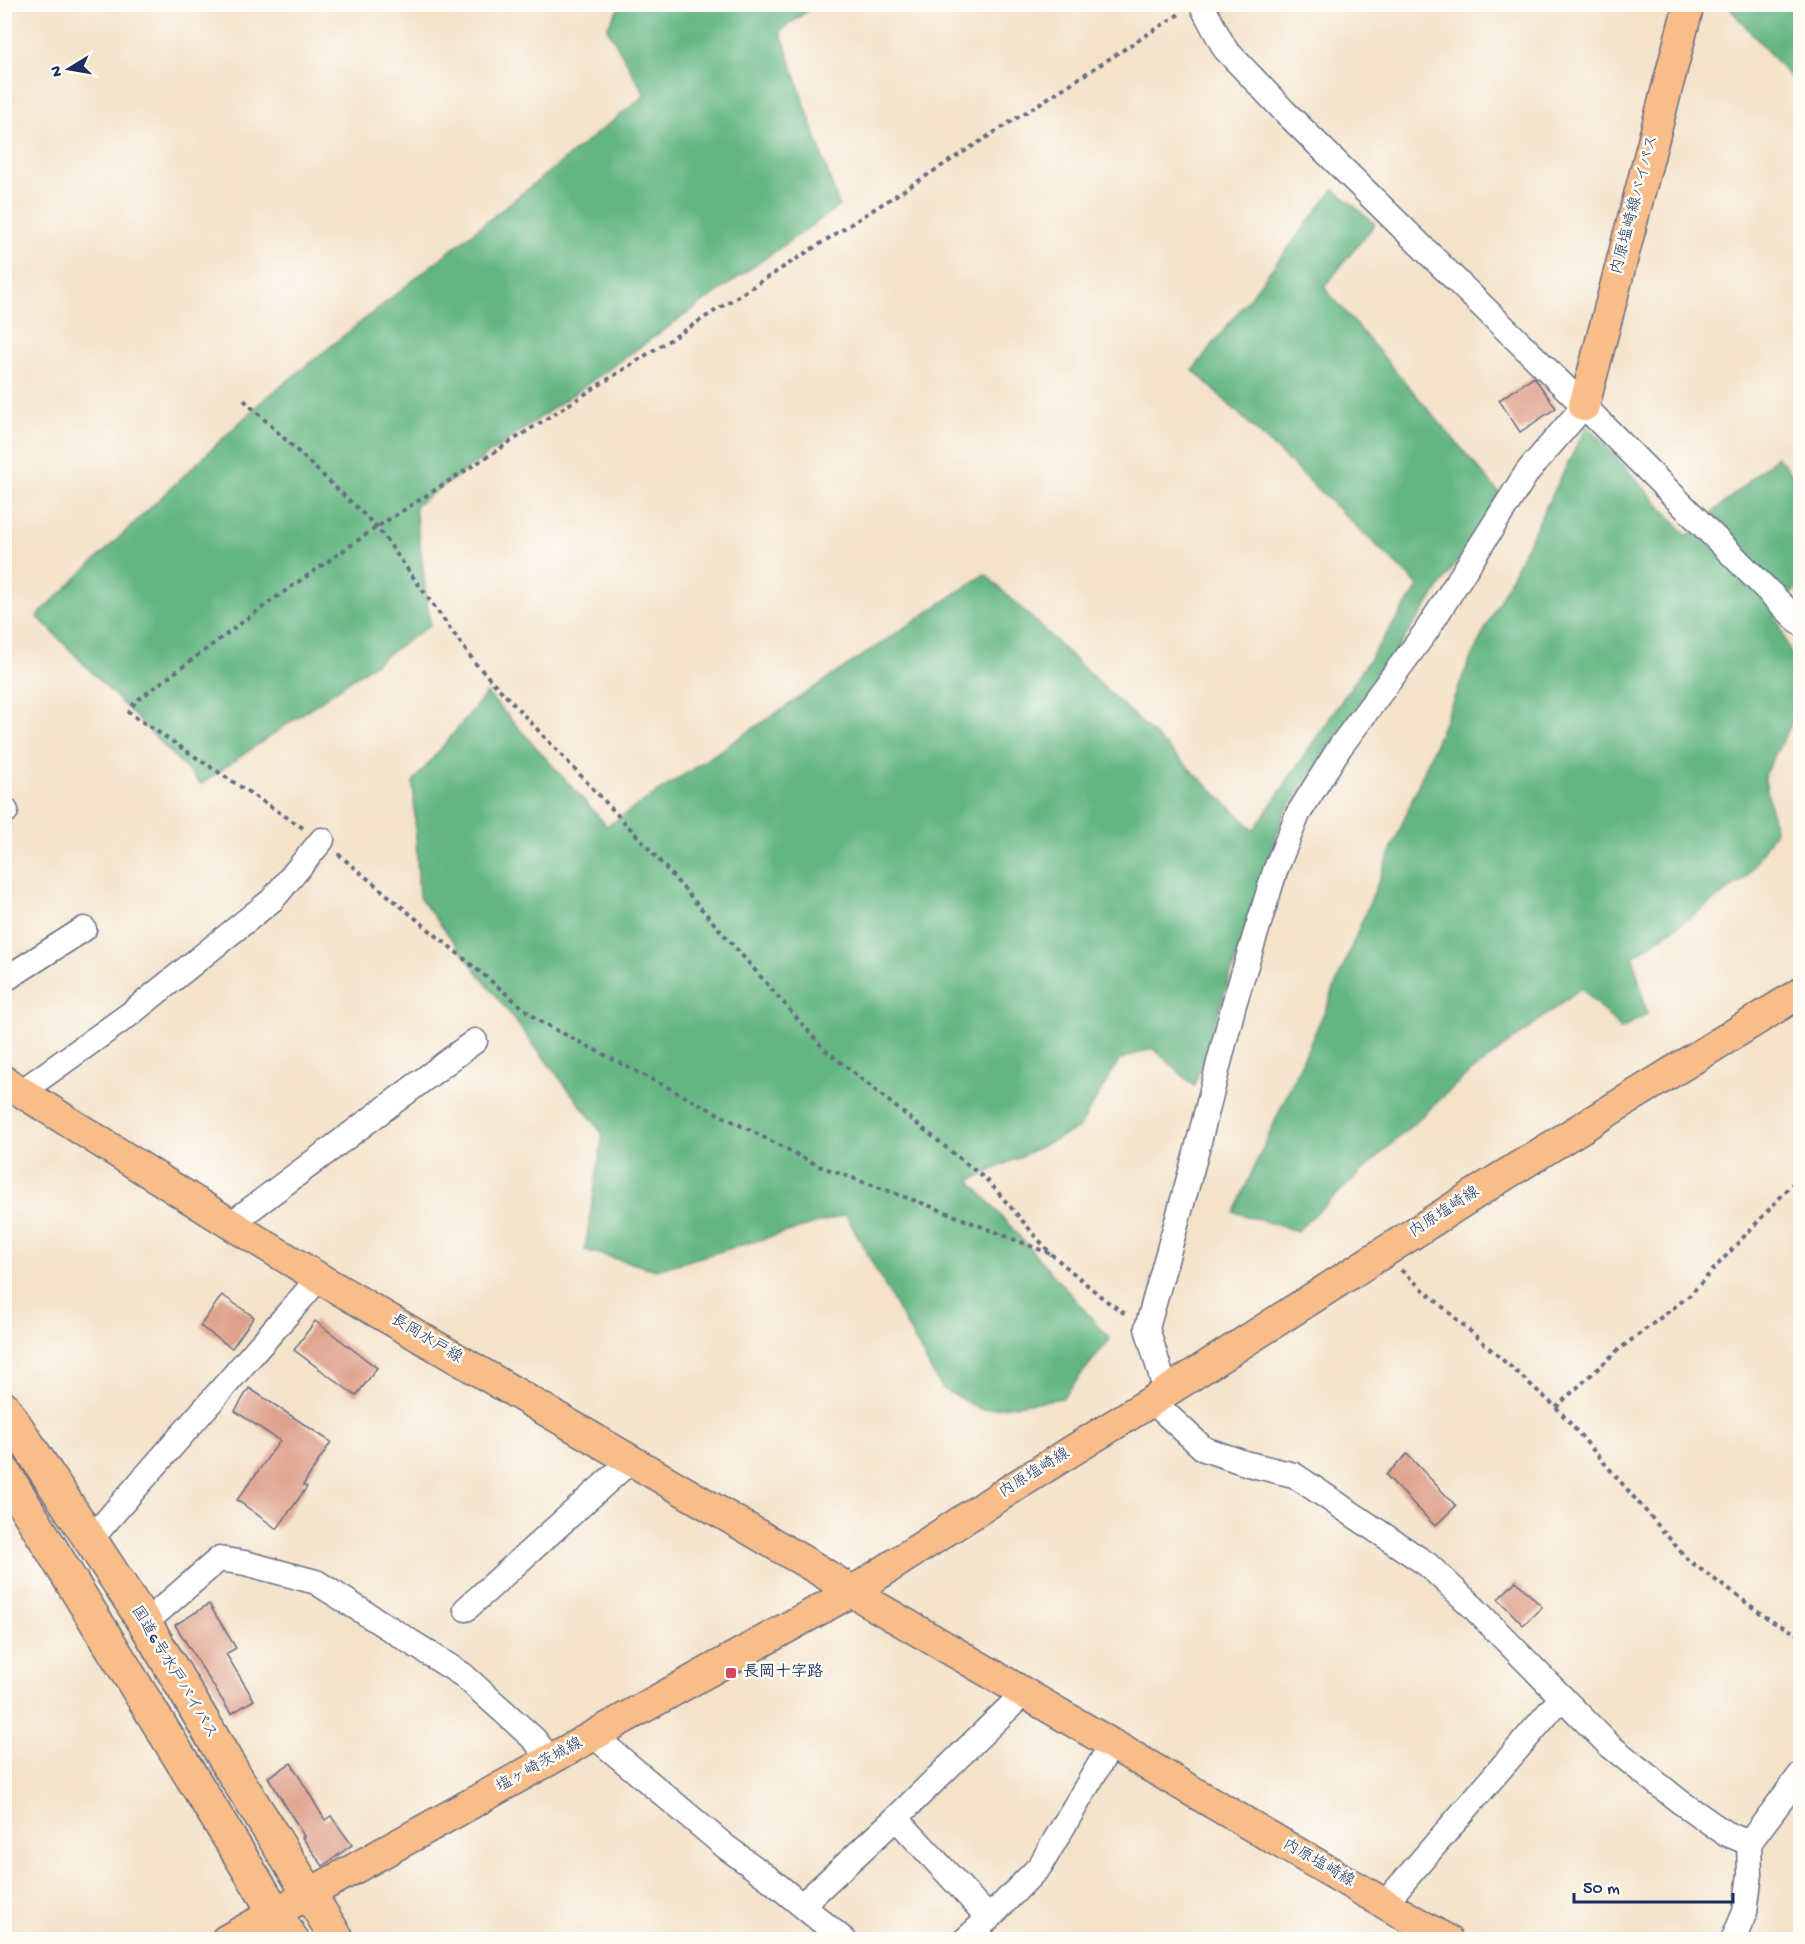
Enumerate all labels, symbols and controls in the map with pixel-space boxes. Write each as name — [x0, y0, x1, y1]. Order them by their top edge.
north arrow — [39, 39, 99, 99]
text: N — [47, 64, 68, 78]
street label: 内原塩崎線バイパス — [1606, 133, 1664, 277]
street label: 内原塩崎線 — [1405, 1182, 1484, 1243]
street label: 長岡水戸線 — [387, 1310, 466, 1369]
street label: 内原塩崎線 — [995, 1443, 1074, 1503]
street label: 国道6号水戸バイパス — [126, 1603, 221, 1743]
place label: 長岡十字路 — [743, 1662, 823, 1683]
marker: 長岡十字路 — [724, 1666, 738, 1680]
street label: 塩ヶ崎茨城線 — [492, 1733, 587, 1798]
street label: 内原塩崎線 — [1279, 1834, 1358, 1892]
scale bar — [1574, 1866, 1733, 1904]
text: 50 m — [1583, 1879, 1620, 1900]

